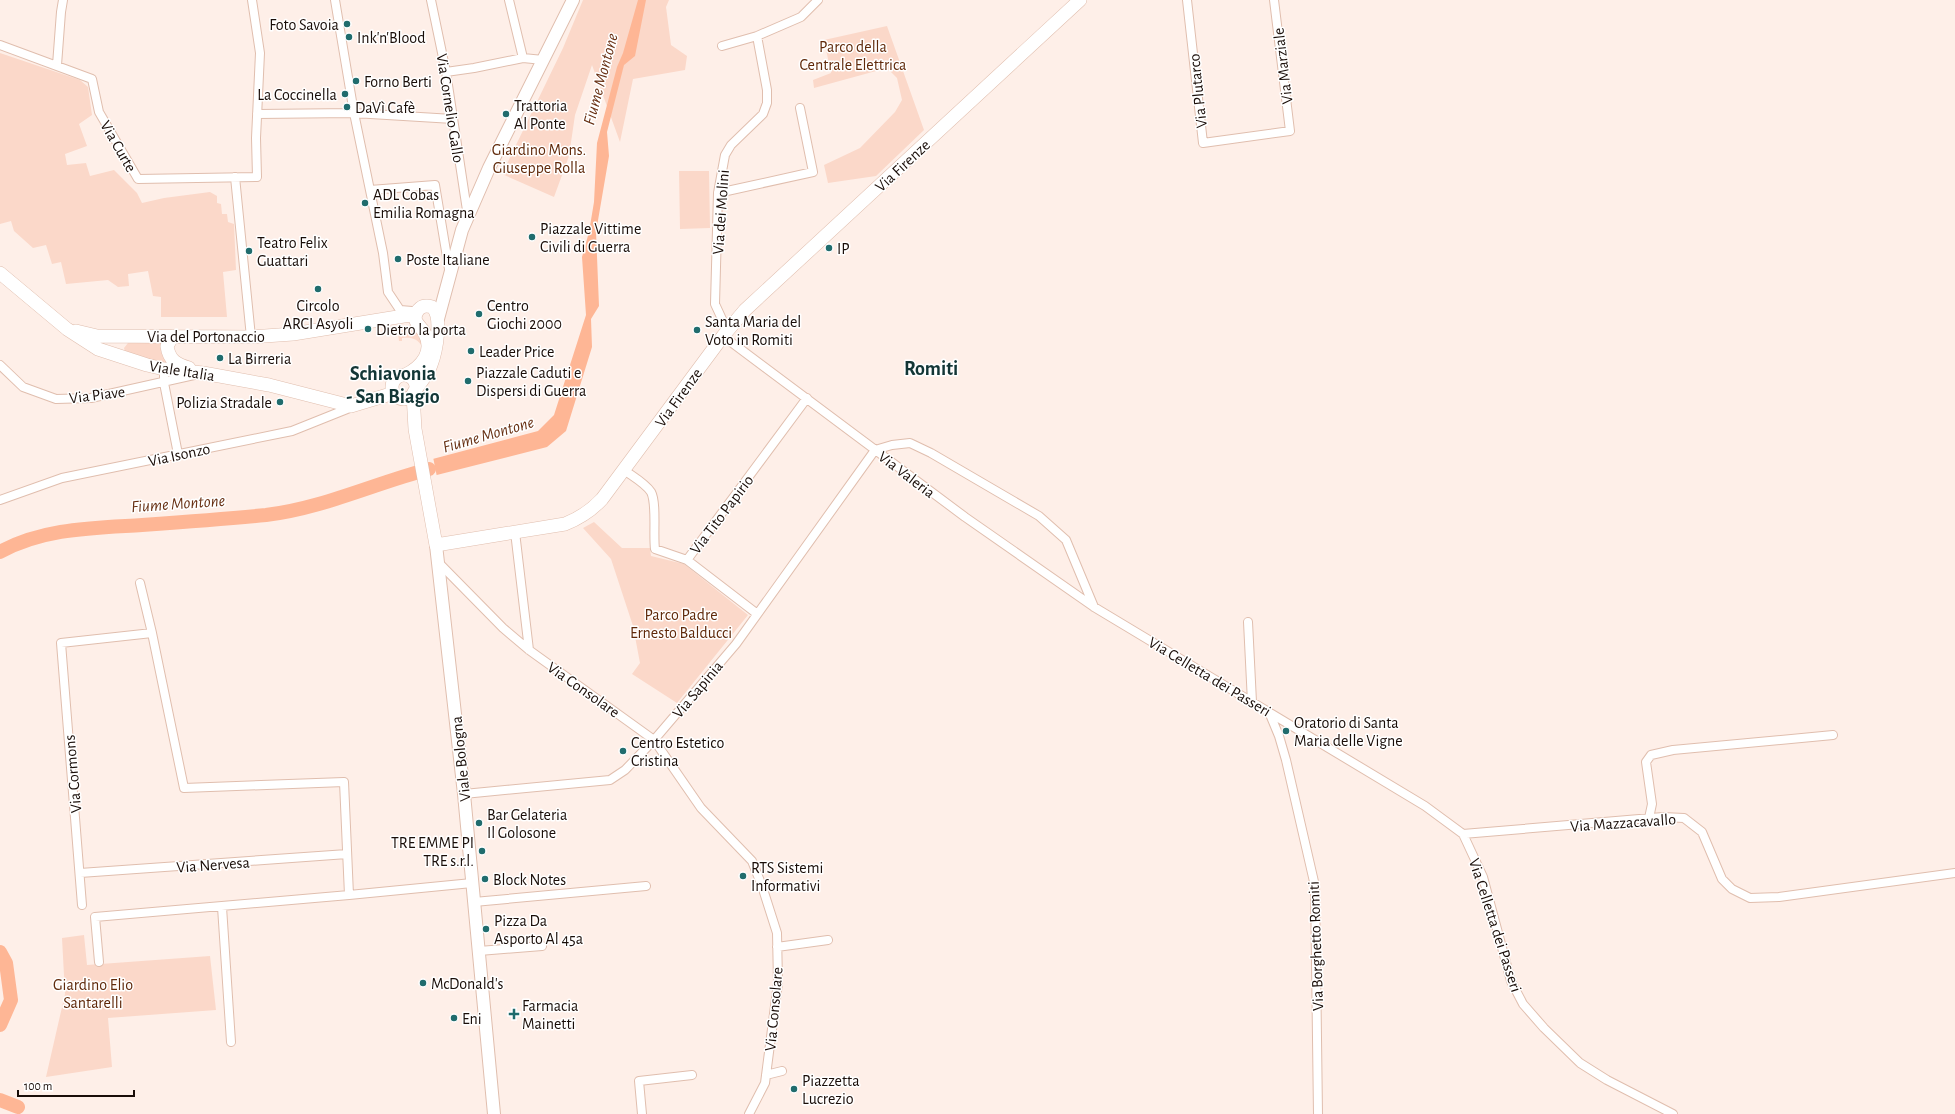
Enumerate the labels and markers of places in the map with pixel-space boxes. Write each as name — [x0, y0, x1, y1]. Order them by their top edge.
place label: Foto Savoia — [269, 17, 339, 33]
marker: Foto Savoia — [342, 19, 352, 29]
place label: Ink'n'Blood — [357, 30, 425, 46]
marker: Ink'n'Blood — [344, 32, 354, 42]
place label: Forno Berti — [364, 74, 432, 90]
marker: Forno Berti — [351, 76, 361, 86]
place label: La Coccinella — [257, 87, 337, 103]
marker: La Coccinella — [340, 89, 350, 99]
place label: Trattoria Al Ponte — [514, 98, 567, 132]
place label: DaVì Cafè — [355, 100, 415, 116]
marker: DaVì Cafè — [342, 102, 352, 112]
marker: Trattoria Al Ponte — [501, 109, 511, 119]
place label: ADL Cobas Emilia Romagna — [373, 187, 475, 221]
marker: ADL Cobas Emilia Romagna — [360, 198, 370, 208]
place label: Piazzale Vittime Civili di Guerra — [540, 221, 641, 255]
marker: Piazzale Vittime Civili di Guerra — [527, 232, 537, 242]
place label: Teatro Felix Guattari — [257, 235, 328, 269]
place label: IP — [837, 241, 850, 257]
marker: IP — [824, 243, 834, 253]
marker: Teatro Felix Guattari — [244, 246, 254, 256]
place label: Poste Italiane — [406, 252, 490, 268]
marker: Poste Italiane — [393, 254, 403, 264]
marker: Circolo ARCI Asyoli — [313, 284, 323, 294]
place label: Circolo ARCI Asyoli — [283, 298, 353, 333]
place label: Centro Giochi 2000 — [487, 298, 562, 332]
marker: Centro Giochi 2000 — [474, 309, 484, 319]
place label: Santa Maria del Voto in Romiti — [705, 314, 801, 348]
place label: Dietro la porta — [376, 322, 466, 338]
marker: Dietro la porta — [363, 324, 373, 334]
marker: Santa Maria del Voto in Romiti — [692, 325, 702, 335]
place label: Leader Price — [479, 344, 554, 360]
marker: Leader Price — [466, 346, 476, 356]
place label: La Birreria — [228, 351, 291, 367]
marker: La Birreria — [215, 353, 225, 363]
place label: Piazzale Caduti e Dispersi di Guerra — [476, 365, 586, 399]
marker: Piazzale Caduti e Dispersi di Guerra — [463, 376, 473, 386]
place label: Polizia Stradale — [176, 395, 272, 411]
marker: Polizia Stradale — [275, 397, 285, 407]
place label: Oratorio di Santa Maria delle Vigne — [1294, 715, 1403, 749]
marker: Oratorio di Santa Maria delle Vigne — [1281, 726, 1291, 736]
place label: Centro Estetico Cristina — [631, 735, 724, 769]
marker: Centro Estetico Cristina — [618, 746, 628, 756]
place label: Bar Gelateria Il Golosone — [487, 807, 567, 841]
marker: Bar Gelateria Il Golosone — [474, 818, 484, 828]
place label: TRE EMME PI TRE s.r.l. — [391, 835, 474, 869]
marker: TRE EMME PI TRE s.r.l. — [477, 846, 487, 856]
place label: RTS Sistemi Informativi — [751, 860, 823, 894]
marker: RTS Sistemi Informativi — [738, 871, 748, 881]
place label: Block Notes — [493, 872, 566, 888]
marker: Block Notes — [480, 874, 490, 884]
place label: Pizza Da Asporto Al 45a — [494, 913, 583, 947]
marker: Pizza Da Asporto Al 45a — [481, 924, 491, 934]
place label: McDonald's — [431, 976, 504, 992]
marker: McDonald's — [418, 978, 428, 988]
place label: Farmacia Mainetti — [522, 998, 578, 1032]
marker: Farmacia Mainetti — [509, 1009, 519, 1019]
place label: Eni — [462, 1011, 482, 1027]
marker: Eni — [449, 1013, 459, 1023]
place label: Piazzetta Lucrezio — [802, 1073, 860, 1107]
marker: Piazzetta Lucrezio — [789, 1084, 799, 1094]

